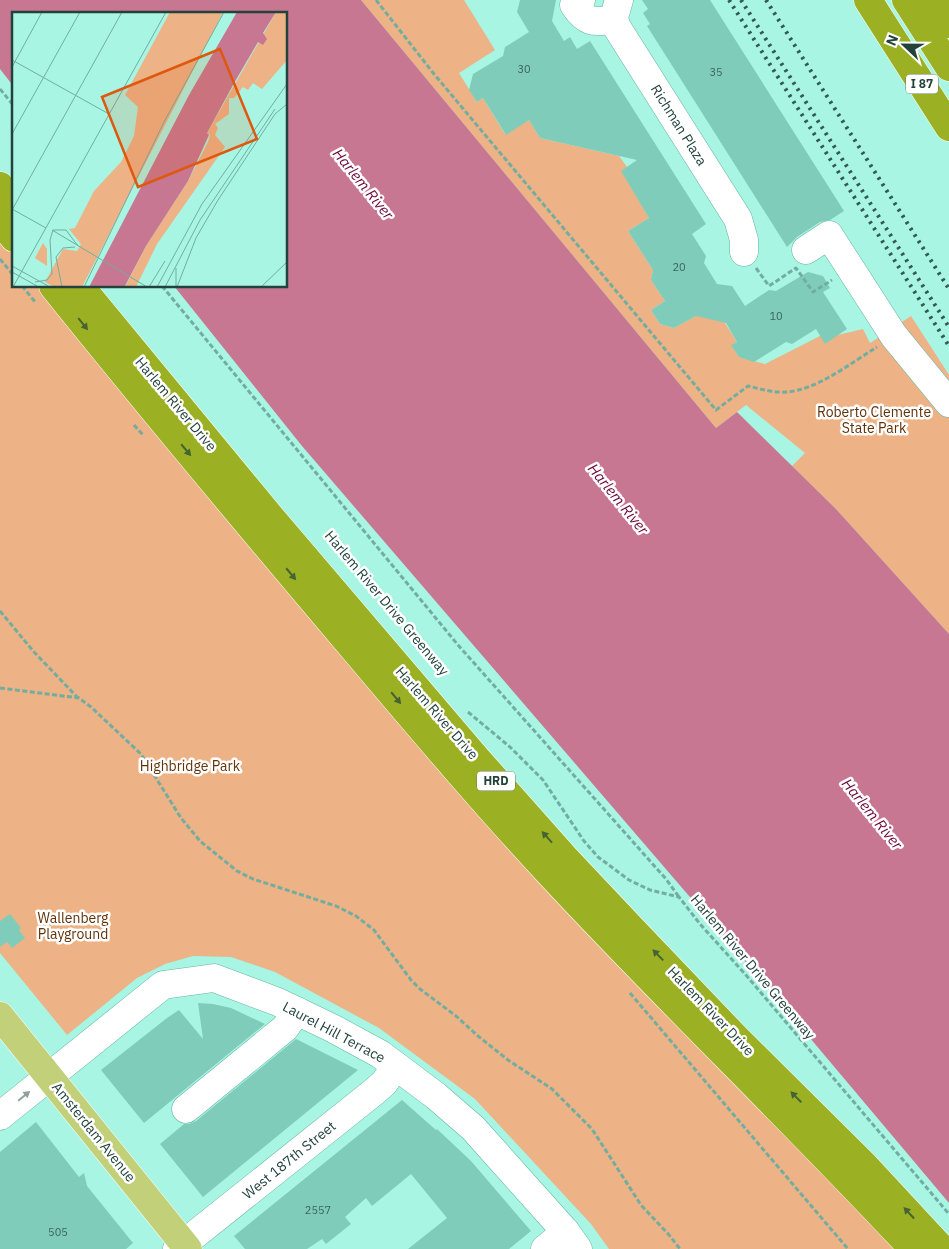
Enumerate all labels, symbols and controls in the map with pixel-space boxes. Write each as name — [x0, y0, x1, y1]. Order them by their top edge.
inset map — [12, 12, 288, 288]
north arrow — [879, 20, 929, 70]
text: N — [882, 32, 902, 48]
house number: 30 — [517, 62, 531, 76]
house number: 35 — [709, 65, 723, 79]
road number: I 87 — [906, 74, 938, 94]
street label: Richman Plaza — [647, 81, 711, 169]
water label: Harlem River — [329, 144, 398, 223]
house number: 20 — [672, 260, 686, 274]
house number: 10 — [769, 309, 783, 323]
one-way arrow — [78, 317, 89, 330]
street label: Harlem River Drive — [131, 353, 221, 455]
park label: Roberto Clemente State Park — [817, 403, 931, 437]
one-way arrow — [181, 443, 192, 456]
water label: Harlem River — [584, 459, 653, 538]
street label: Harlem River Drive Greenway — [321, 527, 453, 679]
one-way arrow — [285, 568, 296, 581]
street label: Harlem River Drive — [392, 663, 483, 763]
one-way arrow — [390, 692, 402, 704]
park label: Highbridge Park — [140, 757, 241, 775]
road number: HRD — [477, 771, 515, 790]
water label: Harlem River — [838, 774, 907, 853]
one-way arrow — [541, 830, 552, 843]
street label: Harlem River Drive Greenway — [688, 891, 818, 1043]
park label: Wallenberg Playground — [37, 909, 109, 943]
one-way arrow — [652, 950, 664, 962]
street label: Harlem River Drive — [664, 963, 758, 1059]
street label: Laurel Hill Terrace — [280, 997, 389, 1067]
street label: Amsterdam Avenue — [48, 1078, 140, 1186]
one-way arrow — [18, 1091, 31, 1102]
one-way arrow — [790, 1091, 802, 1103]
street label: West 187th Street — [239, 1117, 339, 1203]
house number: 2557 — [305, 1203, 331, 1217]
one-way arrow — [903, 1208, 915, 1220]
house number: 505 — [48, 1225, 68, 1239]

